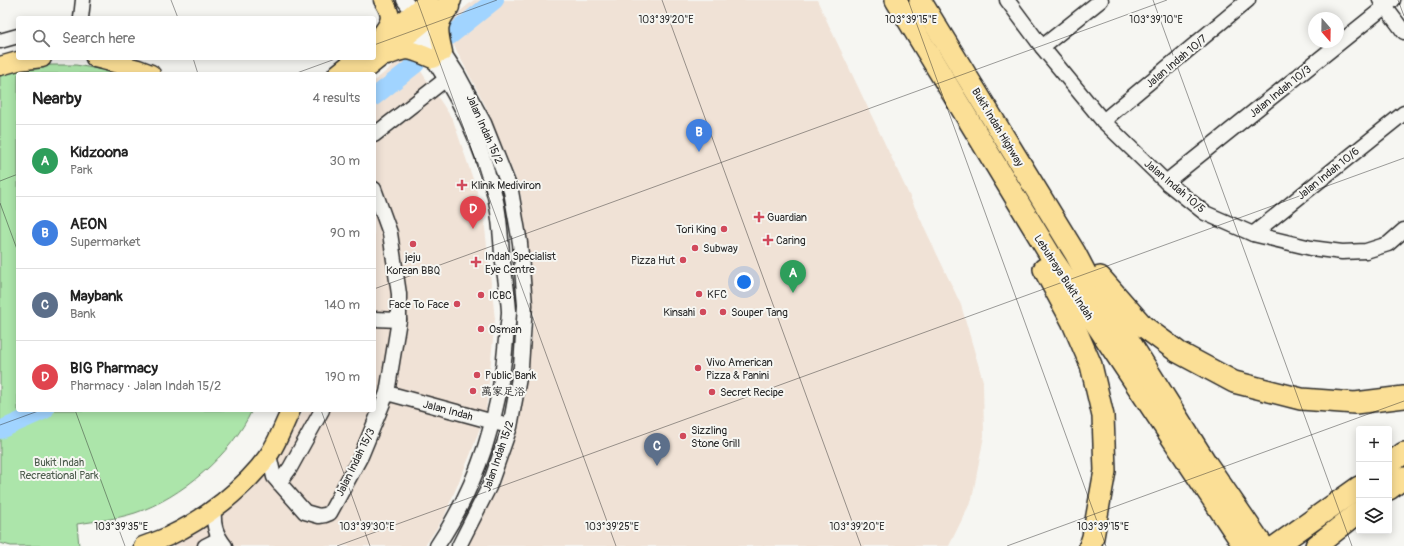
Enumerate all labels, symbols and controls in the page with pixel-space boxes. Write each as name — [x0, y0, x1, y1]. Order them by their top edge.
north arrow — [1308, 12, 1344, 48]
text: 103°39'20"E — [638, 14, 694, 26]
text: 103°39'15"E — [885, 14, 937, 26]
text: 103°39'10"E — [1129, 14, 1183, 26]
search box — [16, 16, 376, 60]
icon: search — [30, 27, 52, 49]
text: Search here — [62, 29, 135, 48]
street label: Jalan Indah 10/7 — [1143, 32, 1209, 91]
street label: Jalan Indah 10/3 — [1247, 63, 1314, 120]
street label: Bukit Indah Highway — [969, 86, 1026, 169]
text: Nearby — [32, 88, 81, 109]
text: 4 results — [313, 90, 360, 106]
street label: Jalan Indah 15/2 — [464, 93, 506, 166]
pin: B — [686, 119, 712, 152]
text: Kidzoona — [70, 143, 128, 162]
street label: Jalan Indah 10/6 — [1295, 144, 1362, 202]
text: A — [41, 153, 49, 169]
text: 30 m — [330, 153, 360, 169]
street label: Jalan Indah 10/5 — [1142, 157, 1208, 216]
text: Park — [70, 162, 93, 178]
marker: Klinik Mediviron — [456, 179, 468, 191]
place label: Klinik Mediviron — [471, 179, 541, 192]
pin: D — [460, 196, 486, 229]
place label: Guardian — [767, 211, 807, 224]
marker: Guardian — [754, 212, 764, 222]
text: AEON — [70, 215, 107, 234]
place label: Tori King — [676, 223, 716, 236]
marker: Tori King — [719, 224, 729, 234]
text: B — [41, 225, 49, 241]
text: 90 m — [330, 225, 360, 241]
street label: Lebuhraya Bukit Indah — [1031, 232, 1096, 322]
text: Supermarket — [70, 234, 141, 250]
place label: Caring — [776, 234, 806, 247]
marker: Caring — [763, 235, 773, 245]
marker: jeju Korean BBQ — [408, 239, 418, 249]
place label: Subway — [703, 242, 738, 255]
marker: Subway — [690, 243, 700, 253]
place label: Indah Specialist Eye Centre — [485, 250, 557, 276]
place label: jeju Korean BBQ — [386, 251, 440, 277]
place label: Pizza Hut — [631, 254, 676, 267]
marker: Pizza Hut — [678, 255, 688, 265]
marker: Indah Specialist Eye Centre — [470, 256, 482, 268]
pin: A — [780, 260, 806, 293]
your location — [734, 272, 754, 292]
text: Maybank — [70, 287, 123, 306]
place label: KFC — [707, 288, 727, 301]
place label: ICBC — [489, 289, 512, 302]
marker: KFC — [694, 289, 704, 299]
marker: ICBC — [476, 290, 486, 300]
text: C — [41, 297, 49, 313]
text: 140 m — [324, 297, 360, 313]
place label: Face To Face — [389, 298, 450, 311]
marker: Face To Face — [452, 299, 462, 309]
text: Bank — [70, 306, 96, 322]
place label: Kinsahi — [663, 306, 695, 319]
place label: Souper Tang — [731, 306, 788, 319]
marker: Kinsahi — [698, 307, 708, 317]
marker: Souper Tang — [718, 307, 728, 317]
place label: Osman — [489, 323, 522, 336]
marker: Osman — [476, 324, 486, 334]
place label: Vivo American Pizza & Panini — [706, 356, 773, 382]
text: BIG Pharmacy — [70, 359, 158, 378]
marker: Vivo American Pizza & Panini — [693, 363, 703, 373]
text: D — [41, 369, 49, 385]
text: 190 m — [325, 369, 360, 385]
place label: Public Bank — [485, 369, 537, 382]
marker: Public Bank — [472, 370, 482, 380]
text: Pharmacy · Jalan Indah 15/2 — [70, 378, 221, 394]
place label: 萬家足浴 — [481, 385, 525, 398]
marker: 萬家足浴 — [468, 386, 478, 396]
place label: Secret Recipe — [720, 386, 784, 399]
marker: Secret Recipe — [707, 387, 717, 397]
street label: Jalan Indah — [421, 398, 474, 423]
street label: Jalan Indah 15/2 — [480, 419, 517, 493]
place label: Sizzling Stone Grill — [691, 424, 740, 450]
street label: Jalan Indah 15/3 — [333, 426, 378, 498]
map controls — [1356, 426, 1392, 534]
button: + — [1356, 426, 1392, 462]
marker: Sizzling Stone Grill — [678, 431, 688, 441]
pin: C — [644, 433, 670, 466]
park label: Bukit Indah Recreational Park — [19, 456, 99, 482]
button: − — [1356, 462, 1392, 498]
button: layers — [1356, 498, 1392, 534]
text: 103°39'35"E — [94, 521, 148, 533]
text: 103°39'30"E — [339, 521, 395, 533]
text: 103°39'25"E — [585, 521, 639, 533]
text: 103°39'20"E — [829, 521, 885, 533]
text: 103°39'15"E — [1077, 521, 1129, 533]

